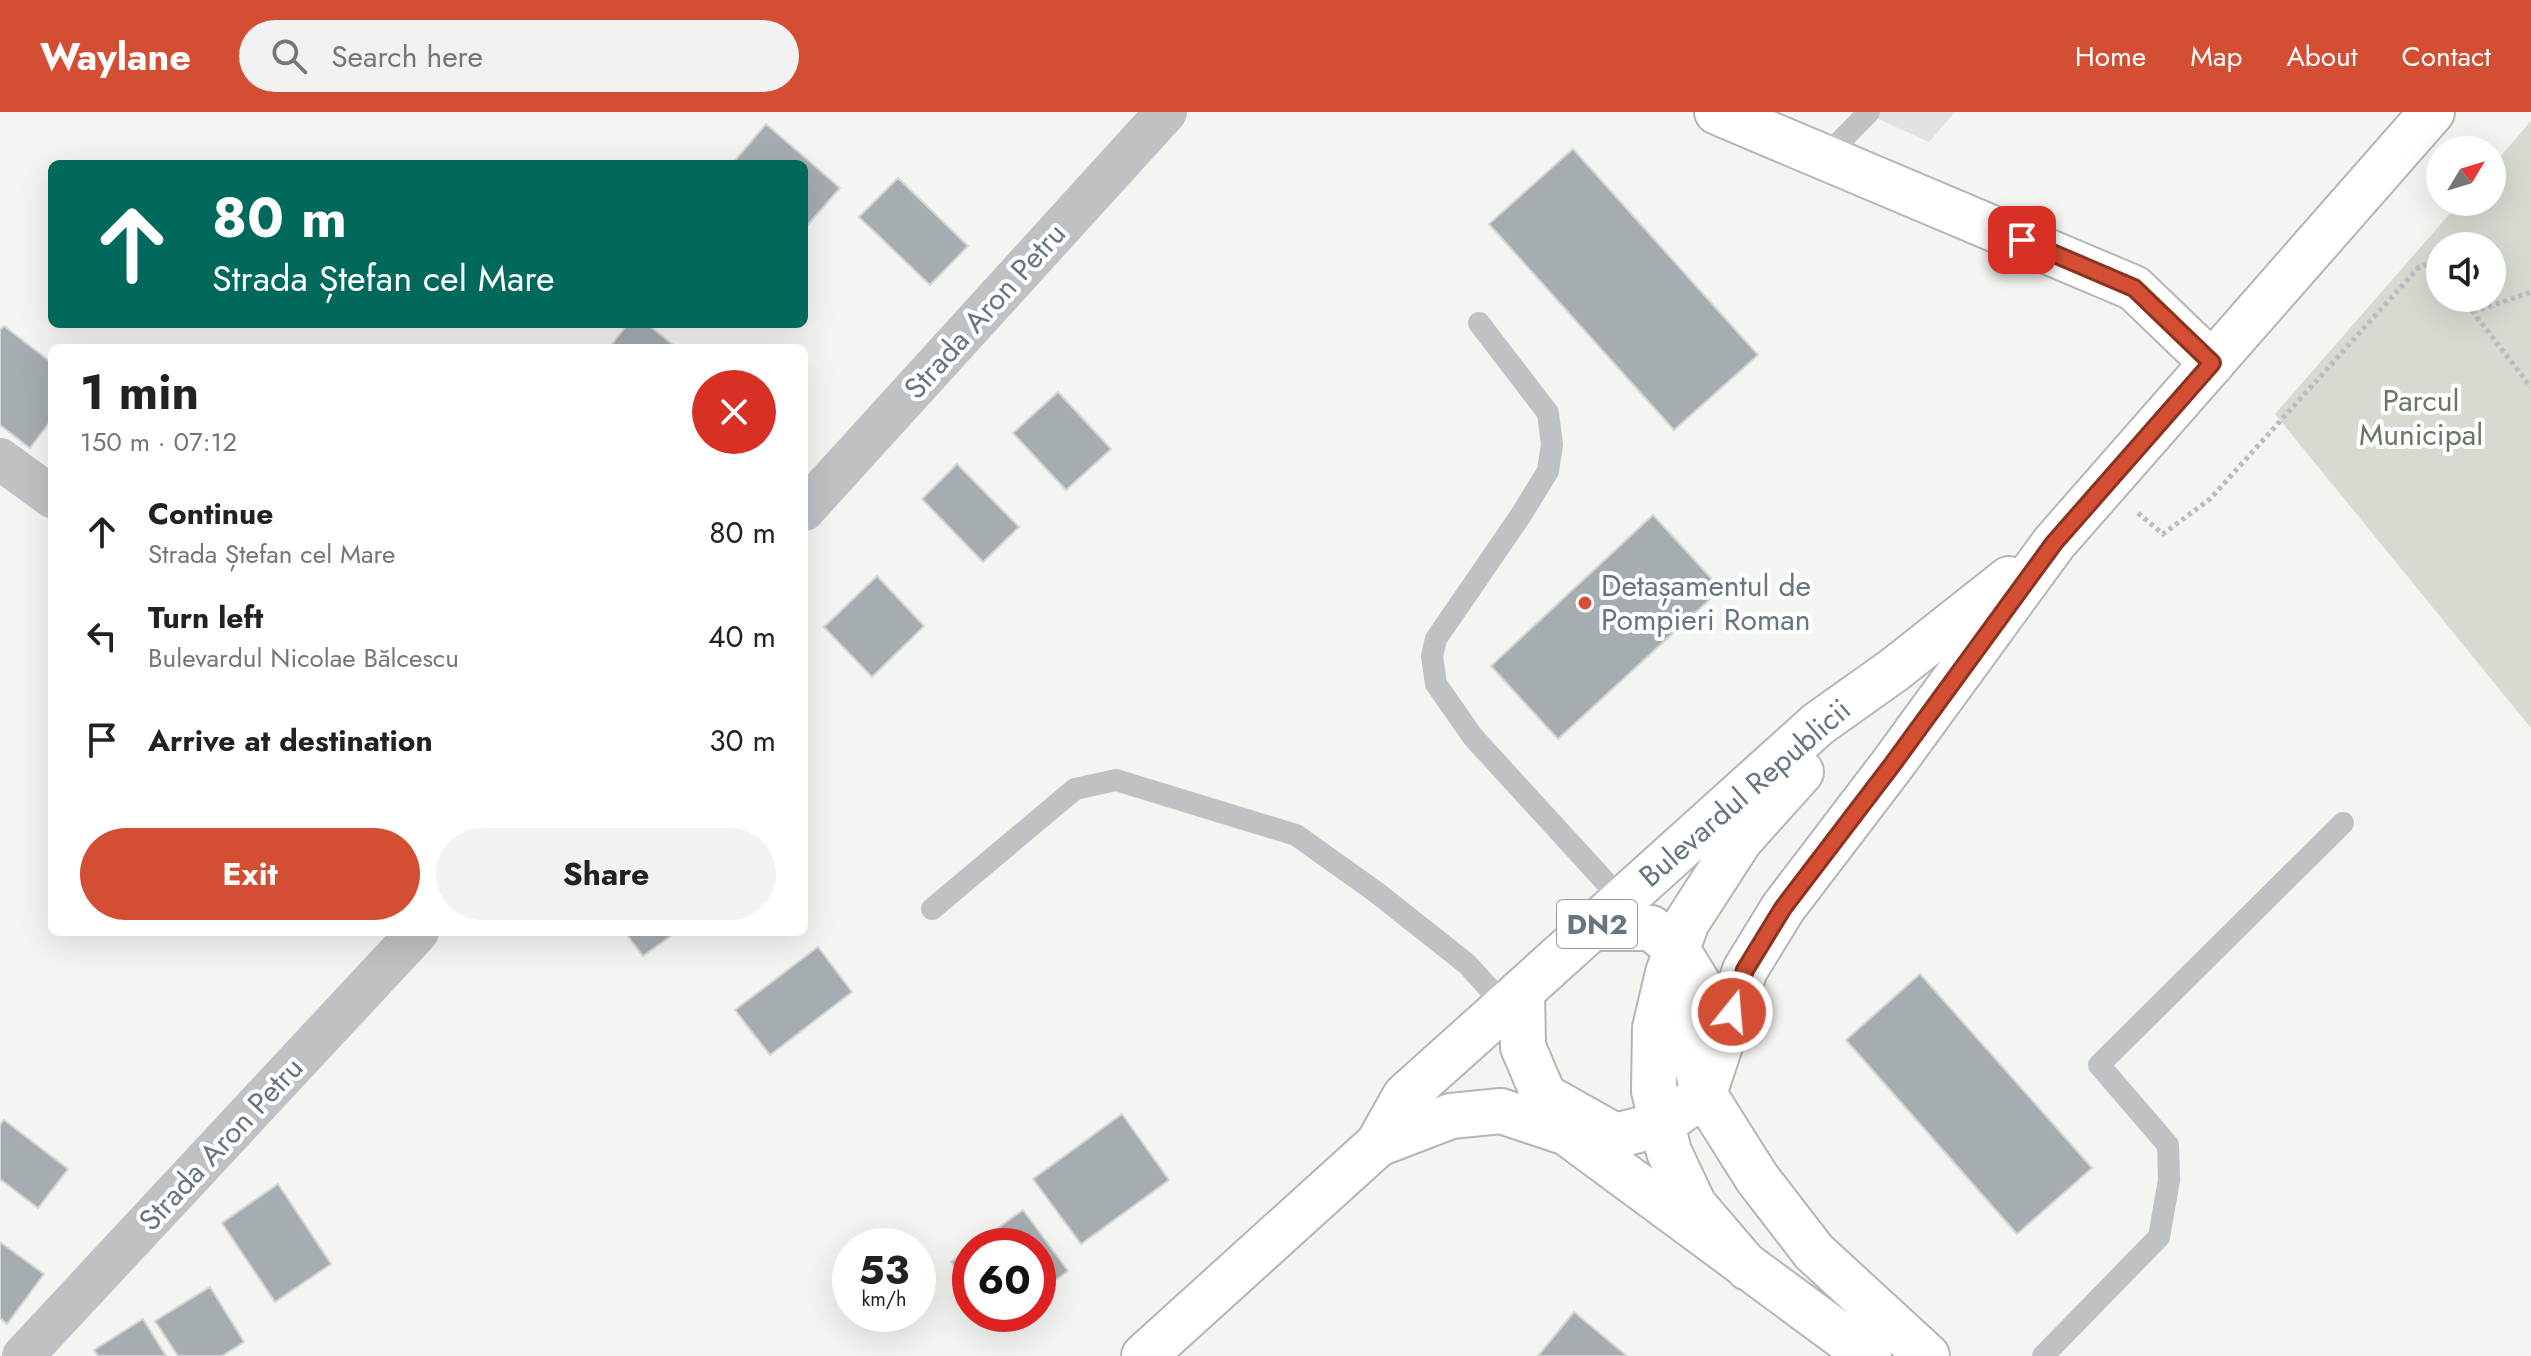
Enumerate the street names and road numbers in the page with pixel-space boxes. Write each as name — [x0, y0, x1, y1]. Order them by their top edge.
street label: Strada Aron Petru — [894, 213, 1076, 408]
street label: Bulevardul Republicii — [1629, 689, 1860, 897]
road number: DN2 — [1557, 900, 1637, 948]
street label: Strada Aron Petru — [129, 1047, 313, 1240]

